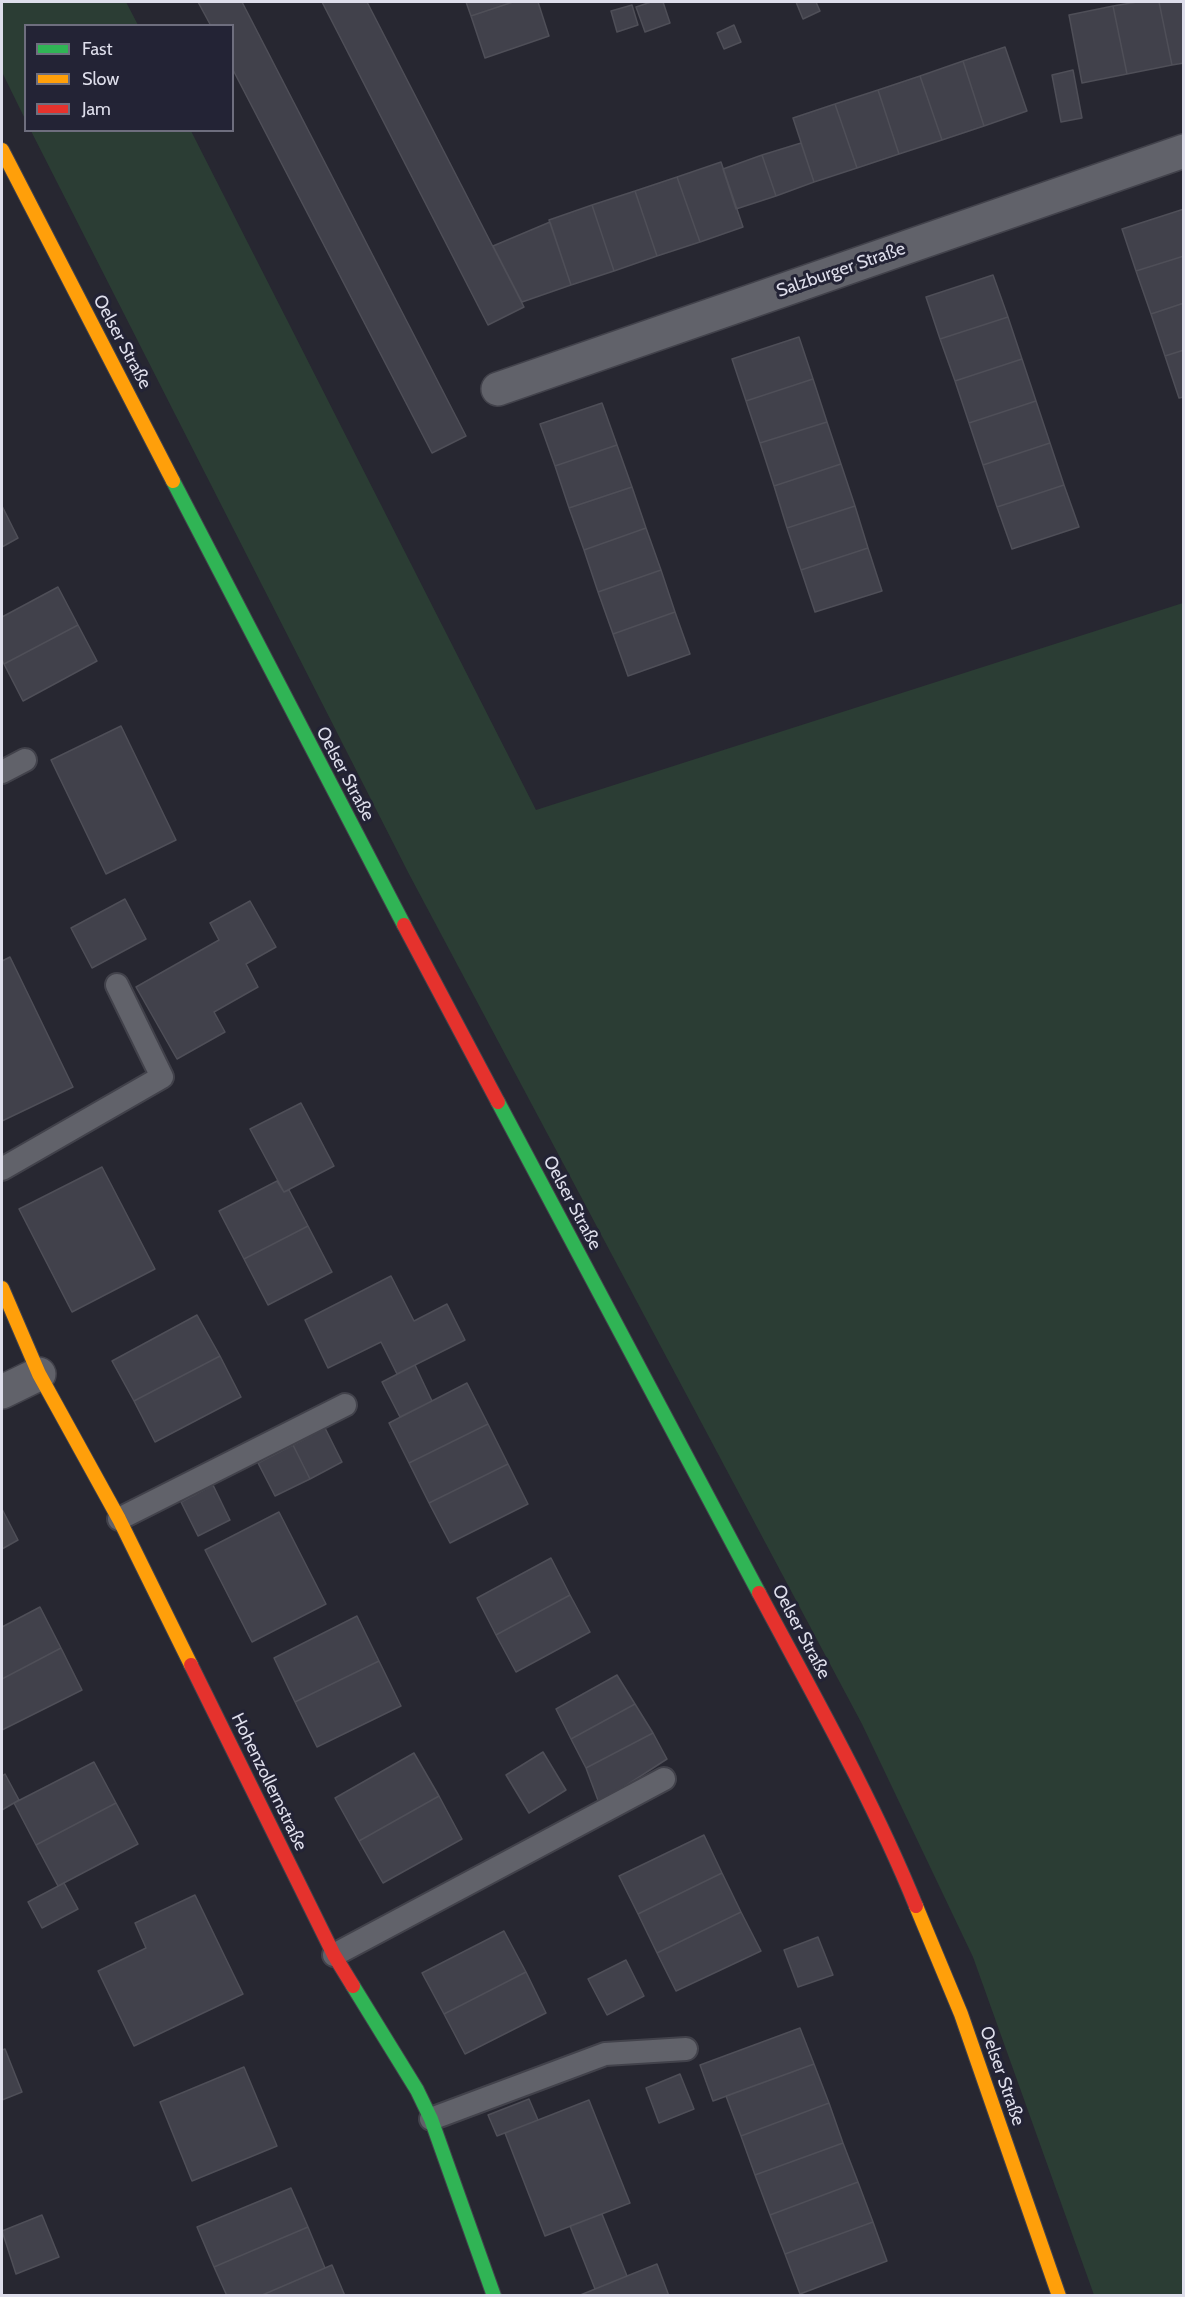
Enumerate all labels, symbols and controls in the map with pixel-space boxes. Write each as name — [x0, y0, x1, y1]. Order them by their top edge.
legend — [24, 24, 234, 132]
text: Fast — [82, 38, 113, 60]
text: Slow — [82, 68, 119, 90]
text: Jam — [82, 98, 111, 120]
street label: Salzburger Straße — [774, 238, 908, 302]
street label: Oelser Straße — [88, 291, 156, 393]
street label: Oelser Straße — [311, 723, 379, 825]
street label: Oelser Straße — [538, 1152, 606, 1254]
street label: Oelser Straße — [767, 1581, 835, 1683]
street label: Hohenzollernstraße — [226, 1710, 312, 1854]
street label: Oelser Straße — [975, 2023, 1029, 2129]

